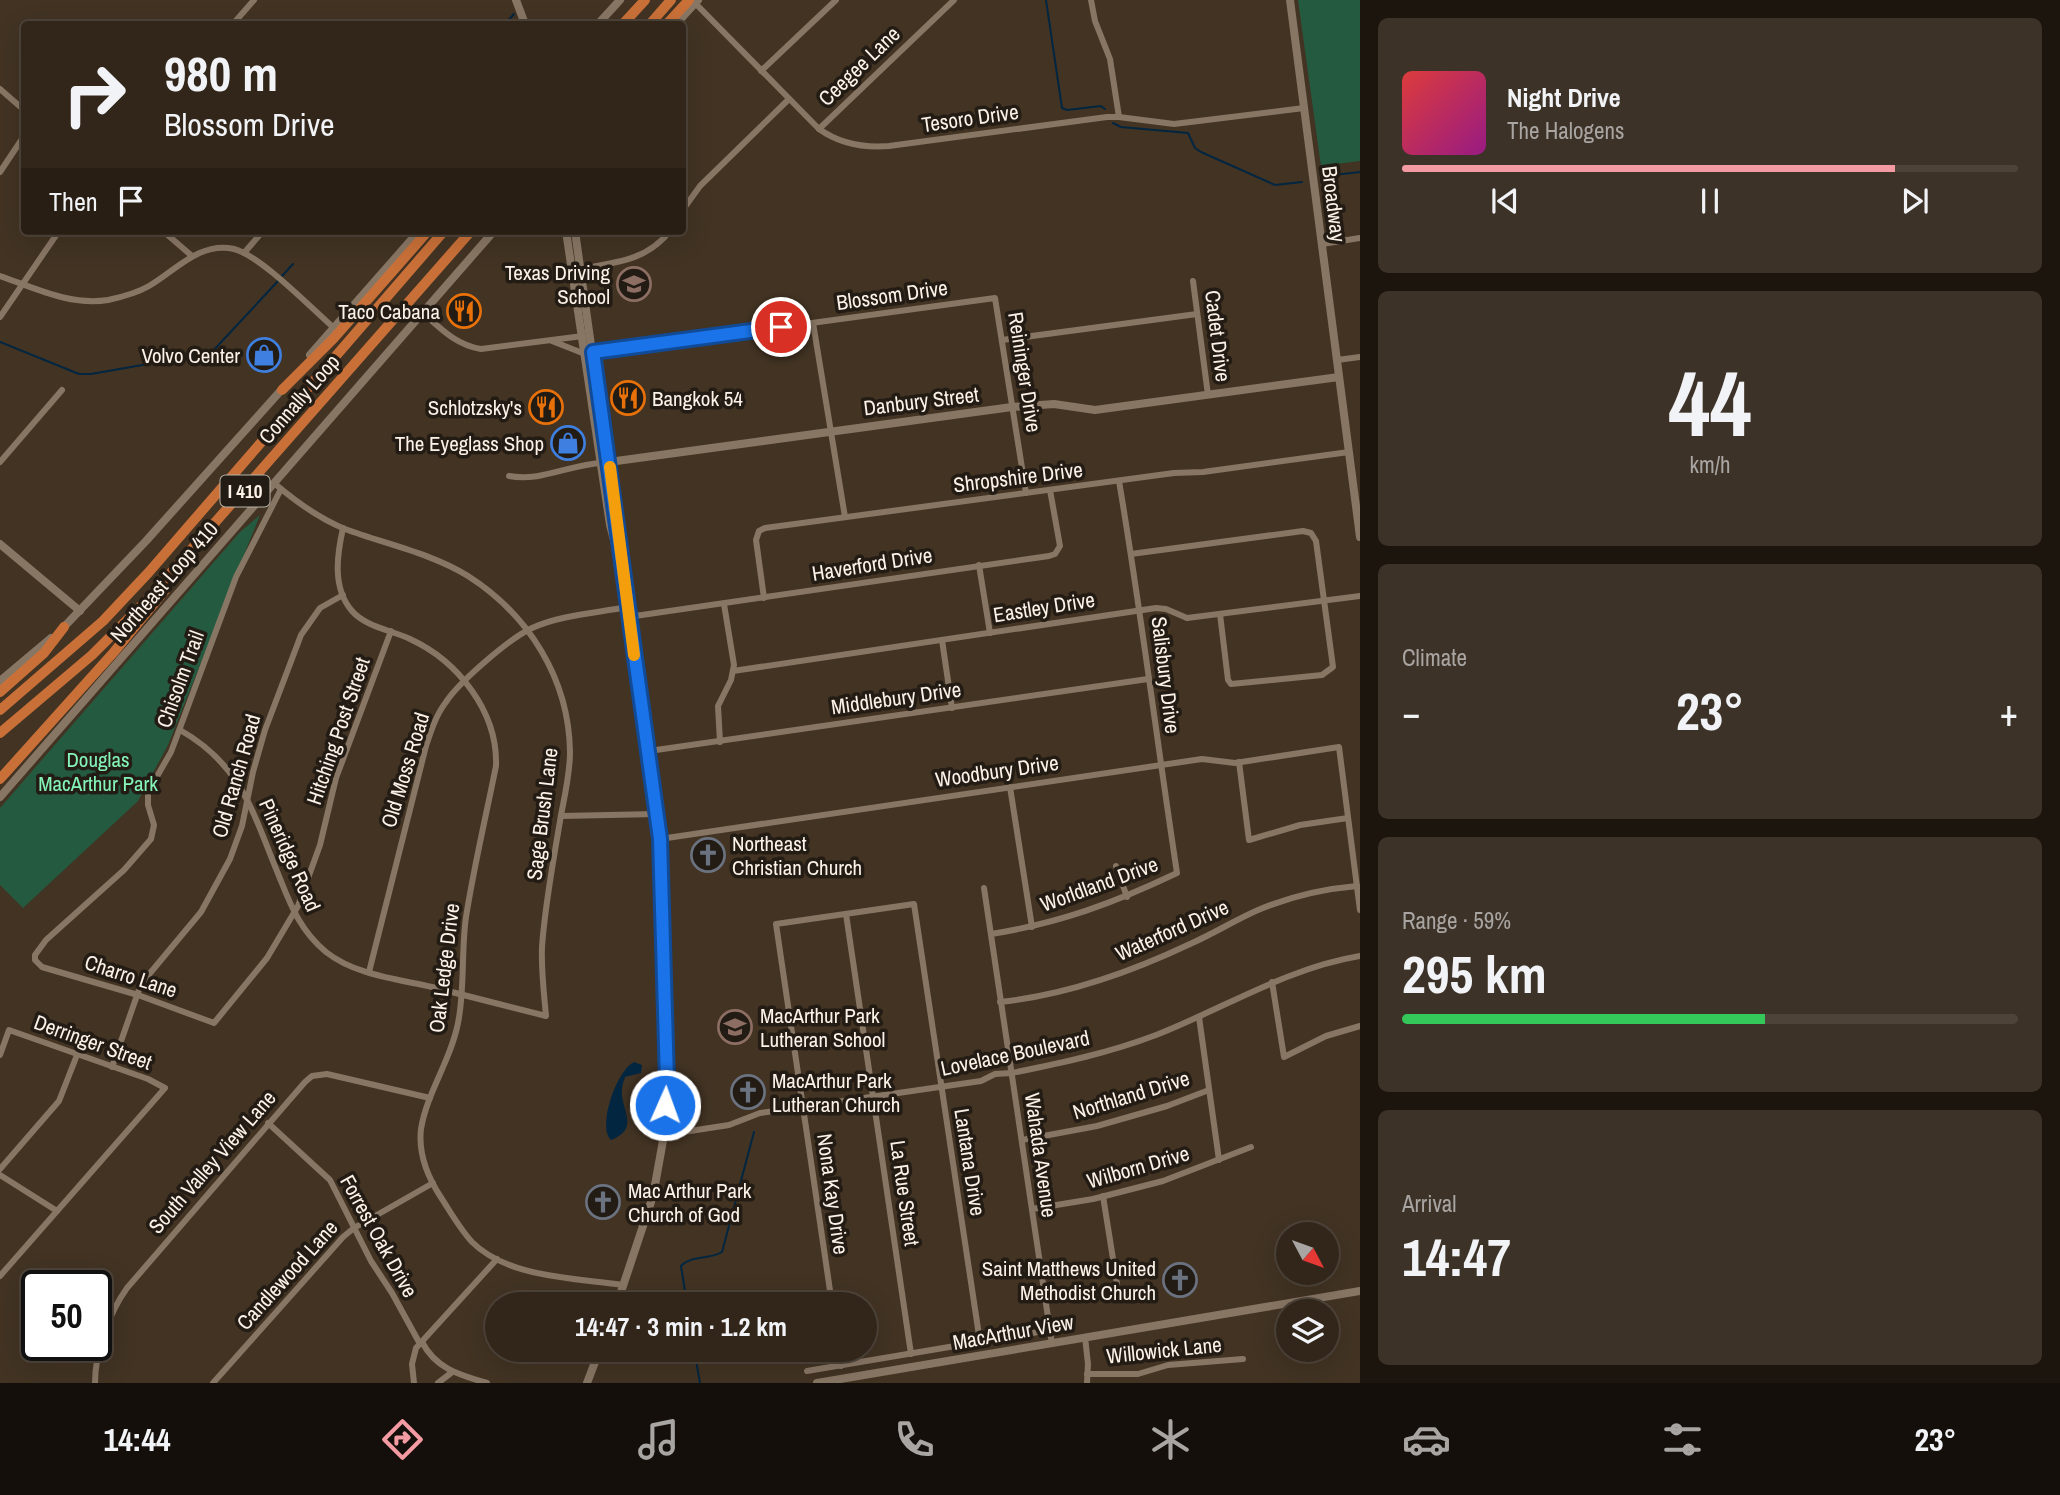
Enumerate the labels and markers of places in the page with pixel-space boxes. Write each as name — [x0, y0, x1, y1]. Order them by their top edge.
place label: Texas Driving School — [505, 258, 610, 311]
school or university icon: Texas Driving School — [615, 265, 653, 303]
restaurant icon: Taco Cabana — [445, 292, 483, 330]
place label: Taco Cabana — [338, 297, 440, 326]
pin — [751, 297, 811, 357]
shop icon: Volvo Center — [245, 336, 283, 374]
place label: Volvo Center — [141, 341, 240, 370]
restaurant icon: Bangkok 54 — [609, 379, 647, 417]
place label: Bangkok 54 — [652, 384, 743, 413]
restaurant icon: Schlotzsky's — [527, 388, 565, 426]
place label: Schlotzsky's — [428, 393, 522, 422]
shop icon: The Eyeglass Shop — [549, 424, 587, 462]
place label: The Eyeglass Shop — [395, 429, 544, 458]
place label: Northeast Christian Church — [732, 829, 862, 882]
church icon: Northeast Christian Church — [689, 836, 727, 874]
place label: MacArthur Park Lutheran School — [760, 1001, 885, 1054]
school or university icon: MacArthur Park Lutheran School — [716, 1008, 754, 1046]
place label: MacArthur Park Lutheran Church — [772, 1066, 900, 1119]
church icon: MacArthur Park Lutheran Church — [729, 1073, 767, 1111]
place label: Mac Arthur Park Church of God — [628, 1176, 752, 1229]
church icon: Mac Arthur Park Church of God — [584, 1183, 622, 1221]
place label: Saint Matthews United Methodist Church — [982, 1254, 1156, 1307]
church icon: Saint Matthews United Methodist Church — [1161, 1261, 1199, 1299]

